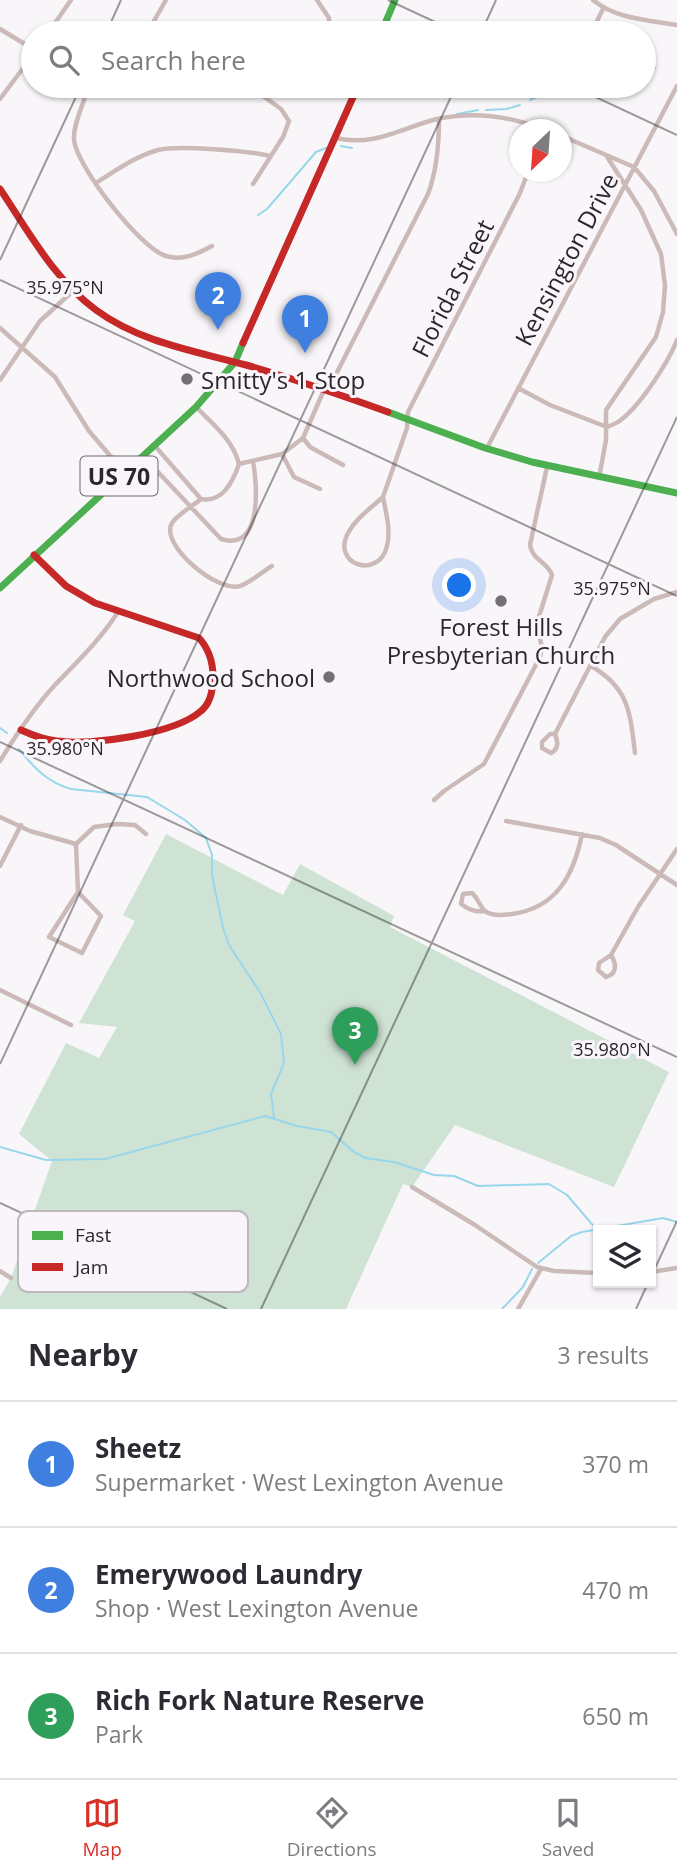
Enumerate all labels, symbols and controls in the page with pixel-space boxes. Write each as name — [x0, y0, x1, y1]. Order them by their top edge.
search box — [21, 21, 656, 98]
icon: search — [45, 41, 83, 79]
text: Search here — [101, 42, 246, 78]
north arrow — [509, 119, 572, 182]
street label: Kensington Drive — [507, 167, 625, 351]
street label: Florida Street — [403, 214, 501, 362]
pin: 2 — [195, 272, 241, 330]
text: 35.975°N — [26, 275, 104, 299]
pin: 1 — [282, 295, 328, 353]
place label: Smitty's 1 Stop — [201, 363, 365, 396]
marker: Smitty's 1 Stop — [179, 371, 195, 387]
road number: US 70 — [80, 456, 158, 496]
your location — [442, 568, 476, 602]
text: 35.975°N — [573, 576, 651, 600]
marker: Forest Hills Presbyterian Church — [493, 593, 509, 609]
place label: Forest Hills Presbyterian Church — [387, 610, 615, 671]
place label: Northwood School — [107, 661, 315, 694]
marker: Northwood School — [321, 669, 337, 685]
text: 35.980°N — [26, 736, 104, 760]
pin: 3 — [332, 1007, 378, 1065]
text: 35.980°N — [573, 1037, 651, 1061]
legend — [18, 1211, 248, 1292]
text: Fast — [75, 1222, 111, 1248]
map controls — [593, 1225, 656, 1288]
button: layers — [593, 1225, 656, 1288]
text: Jam — [73, 1254, 108, 1280]
text: Nearby — [28, 1334, 138, 1375]
text: 3 results — [558, 1339, 649, 1371]
text: Sheetz — [95, 1430, 181, 1466]
text: 1 — [44, 1448, 58, 1480]
text: 370 m — [582, 1448, 649, 1480]
text: Supermarket · West Lexington Avenue — [95, 1466, 504, 1498]
text: Emerywood Laundry — [95, 1556, 362, 1592]
text: 2 — [44, 1574, 58, 1606]
text: 470 m — [582, 1574, 649, 1606]
text: Shop · West Lexington Avenue — [95, 1592, 418, 1624]
text: Rich Fork Nature Reserve — [95, 1682, 424, 1718]
text: 3 — [44, 1700, 58, 1732]
text: 650 m — [582, 1700, 649, 1732]
text: Park — [95, 1718, 143, 1750]
tab: Map — [83, 1794, 122, 1862]
tab: Directions — [287, 1794, 377, 1862]
tab: Saved — [542, 1794, 594, 1862]

